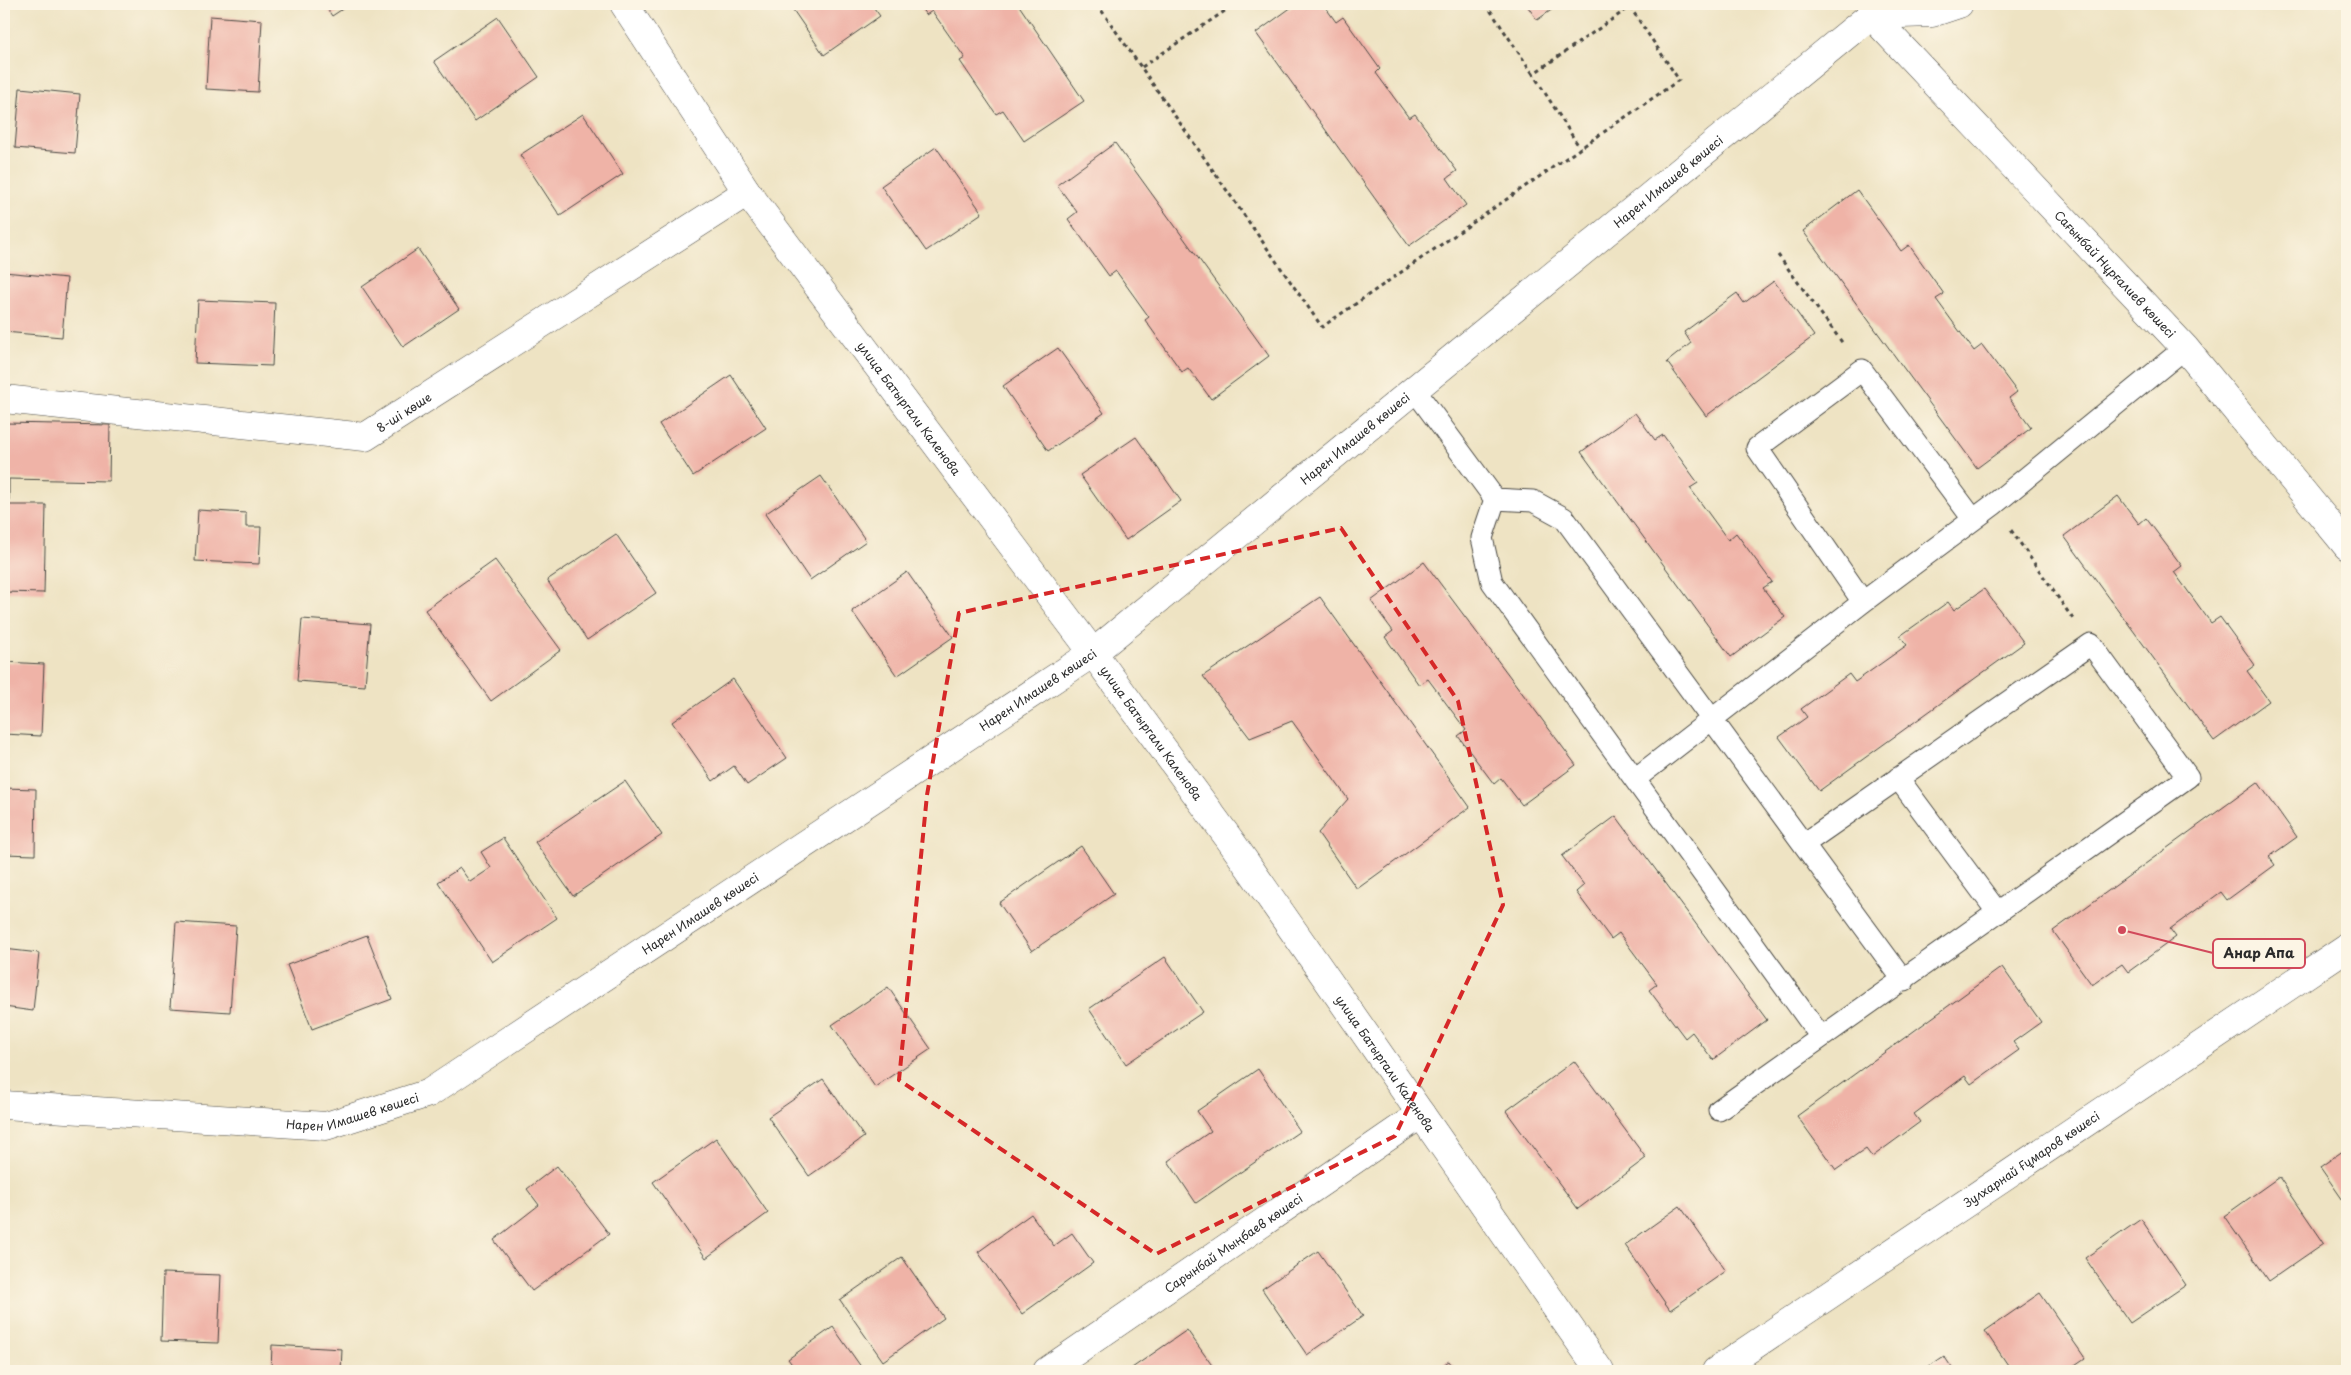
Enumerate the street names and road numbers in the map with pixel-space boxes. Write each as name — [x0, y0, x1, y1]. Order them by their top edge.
street label: Нарен Имашев көшесi — [1609, 131, 1727, 232]
street label: Сағынбай Нұрғалиев көшесі — [2051, 206, 2180, 342]
street label: улица Батыргали Каленова — [853, 338, 966, 479]
street label: 8-шi көше — [373, 388, 435, 436]
street label: Нарен Имашев көшесi — [1296, 388, 1413, 489]
street label: Нарен Имашев көшесi — [976, 645, 1100, 735]
street label: улица Батыргали Каленова — [1096, 662, 1207, 804]
street label: Нарен Имашев көшесi — [638, 868, 762, 959]
street label: улица Батыргали Каленова — [1332, 991, 1440, 1136]
street label: Нарен Имашев көшесi — [285, 1088, 421, 1135]
street label: Зулхарнай Ғұмаров көшесі — [1960, 1107, 2103, 1211]
street label: Сарынбай Мыңбаев көшесі — [1160, 1189, 1306, 1297]

